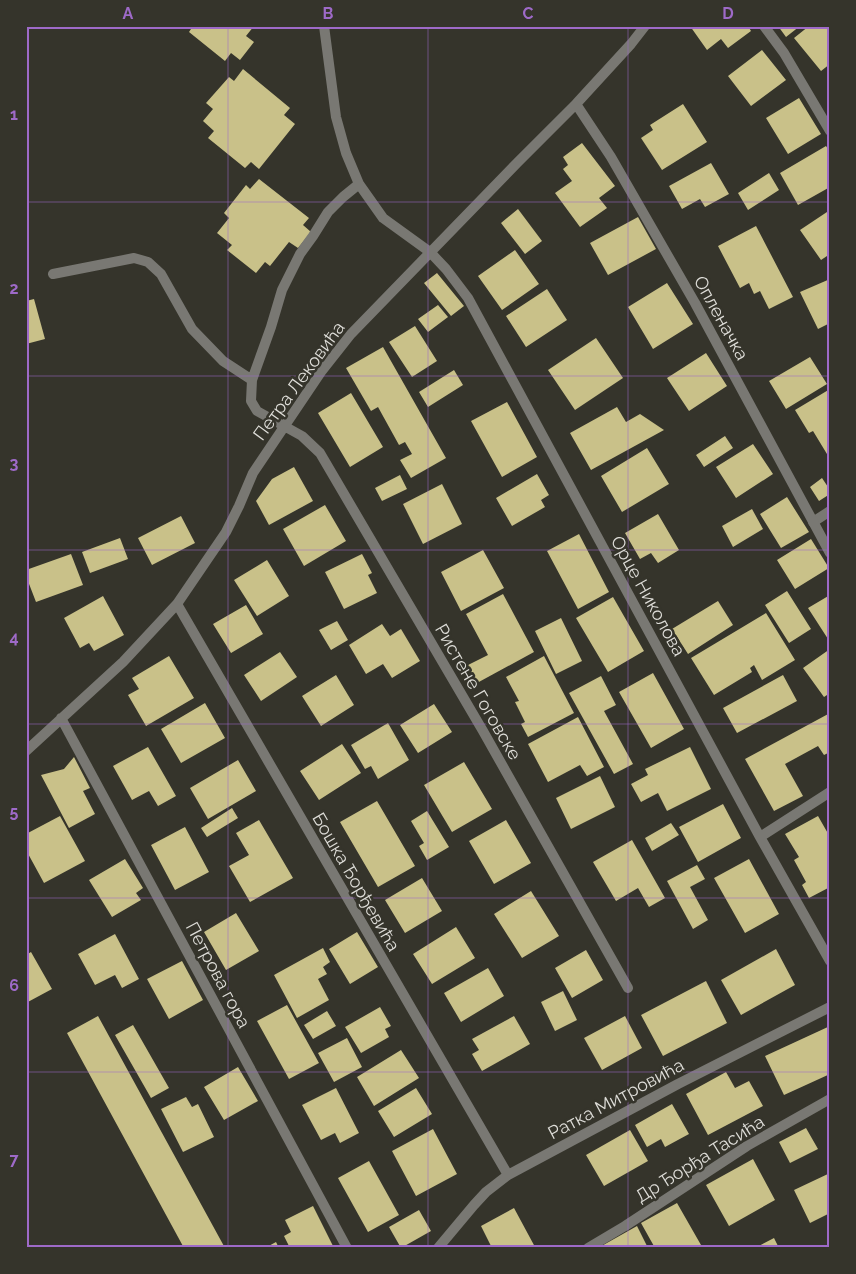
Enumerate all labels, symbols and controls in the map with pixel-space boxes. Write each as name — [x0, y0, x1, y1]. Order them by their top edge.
text: A — [123, 4, 134, 23]
text: B — [323, 4, 334, 23]
text: C — [523, 4, 534, 23]
text: D — [722, 4, 734, 23]
text: 1 — [10, 105, 18, 124]
street label: Опленачка — [690, 272, 753, 364]
text: 2 — [9, 279, 19, 298]
street label: Петра Лековића — [249, 317, 349, 444]
text: 3 — [10, 454, 19, 473]
street label: Орце Николова — [607, 532, 690, 659]
street label: Ристене Гоговске — [431, 620, 526, 764]
text: 4 — [9, 628, 19, 647]
text: 5 — [10, 802, 19, 821]
street label: Бошка Ђорђевића — [308, 809, 405, 955]
street label: Петрова гора — [182, 918, 255, 1031]
text: 6 — [9, 976, 19, 995]
street label: Ратка Митровића — [544, 1054, 687, 1143]
street label: Др Ђорђа Тасића — [632, 1111, 768, 1207]
text: 7 — [10, 1150, 19, 1169]

